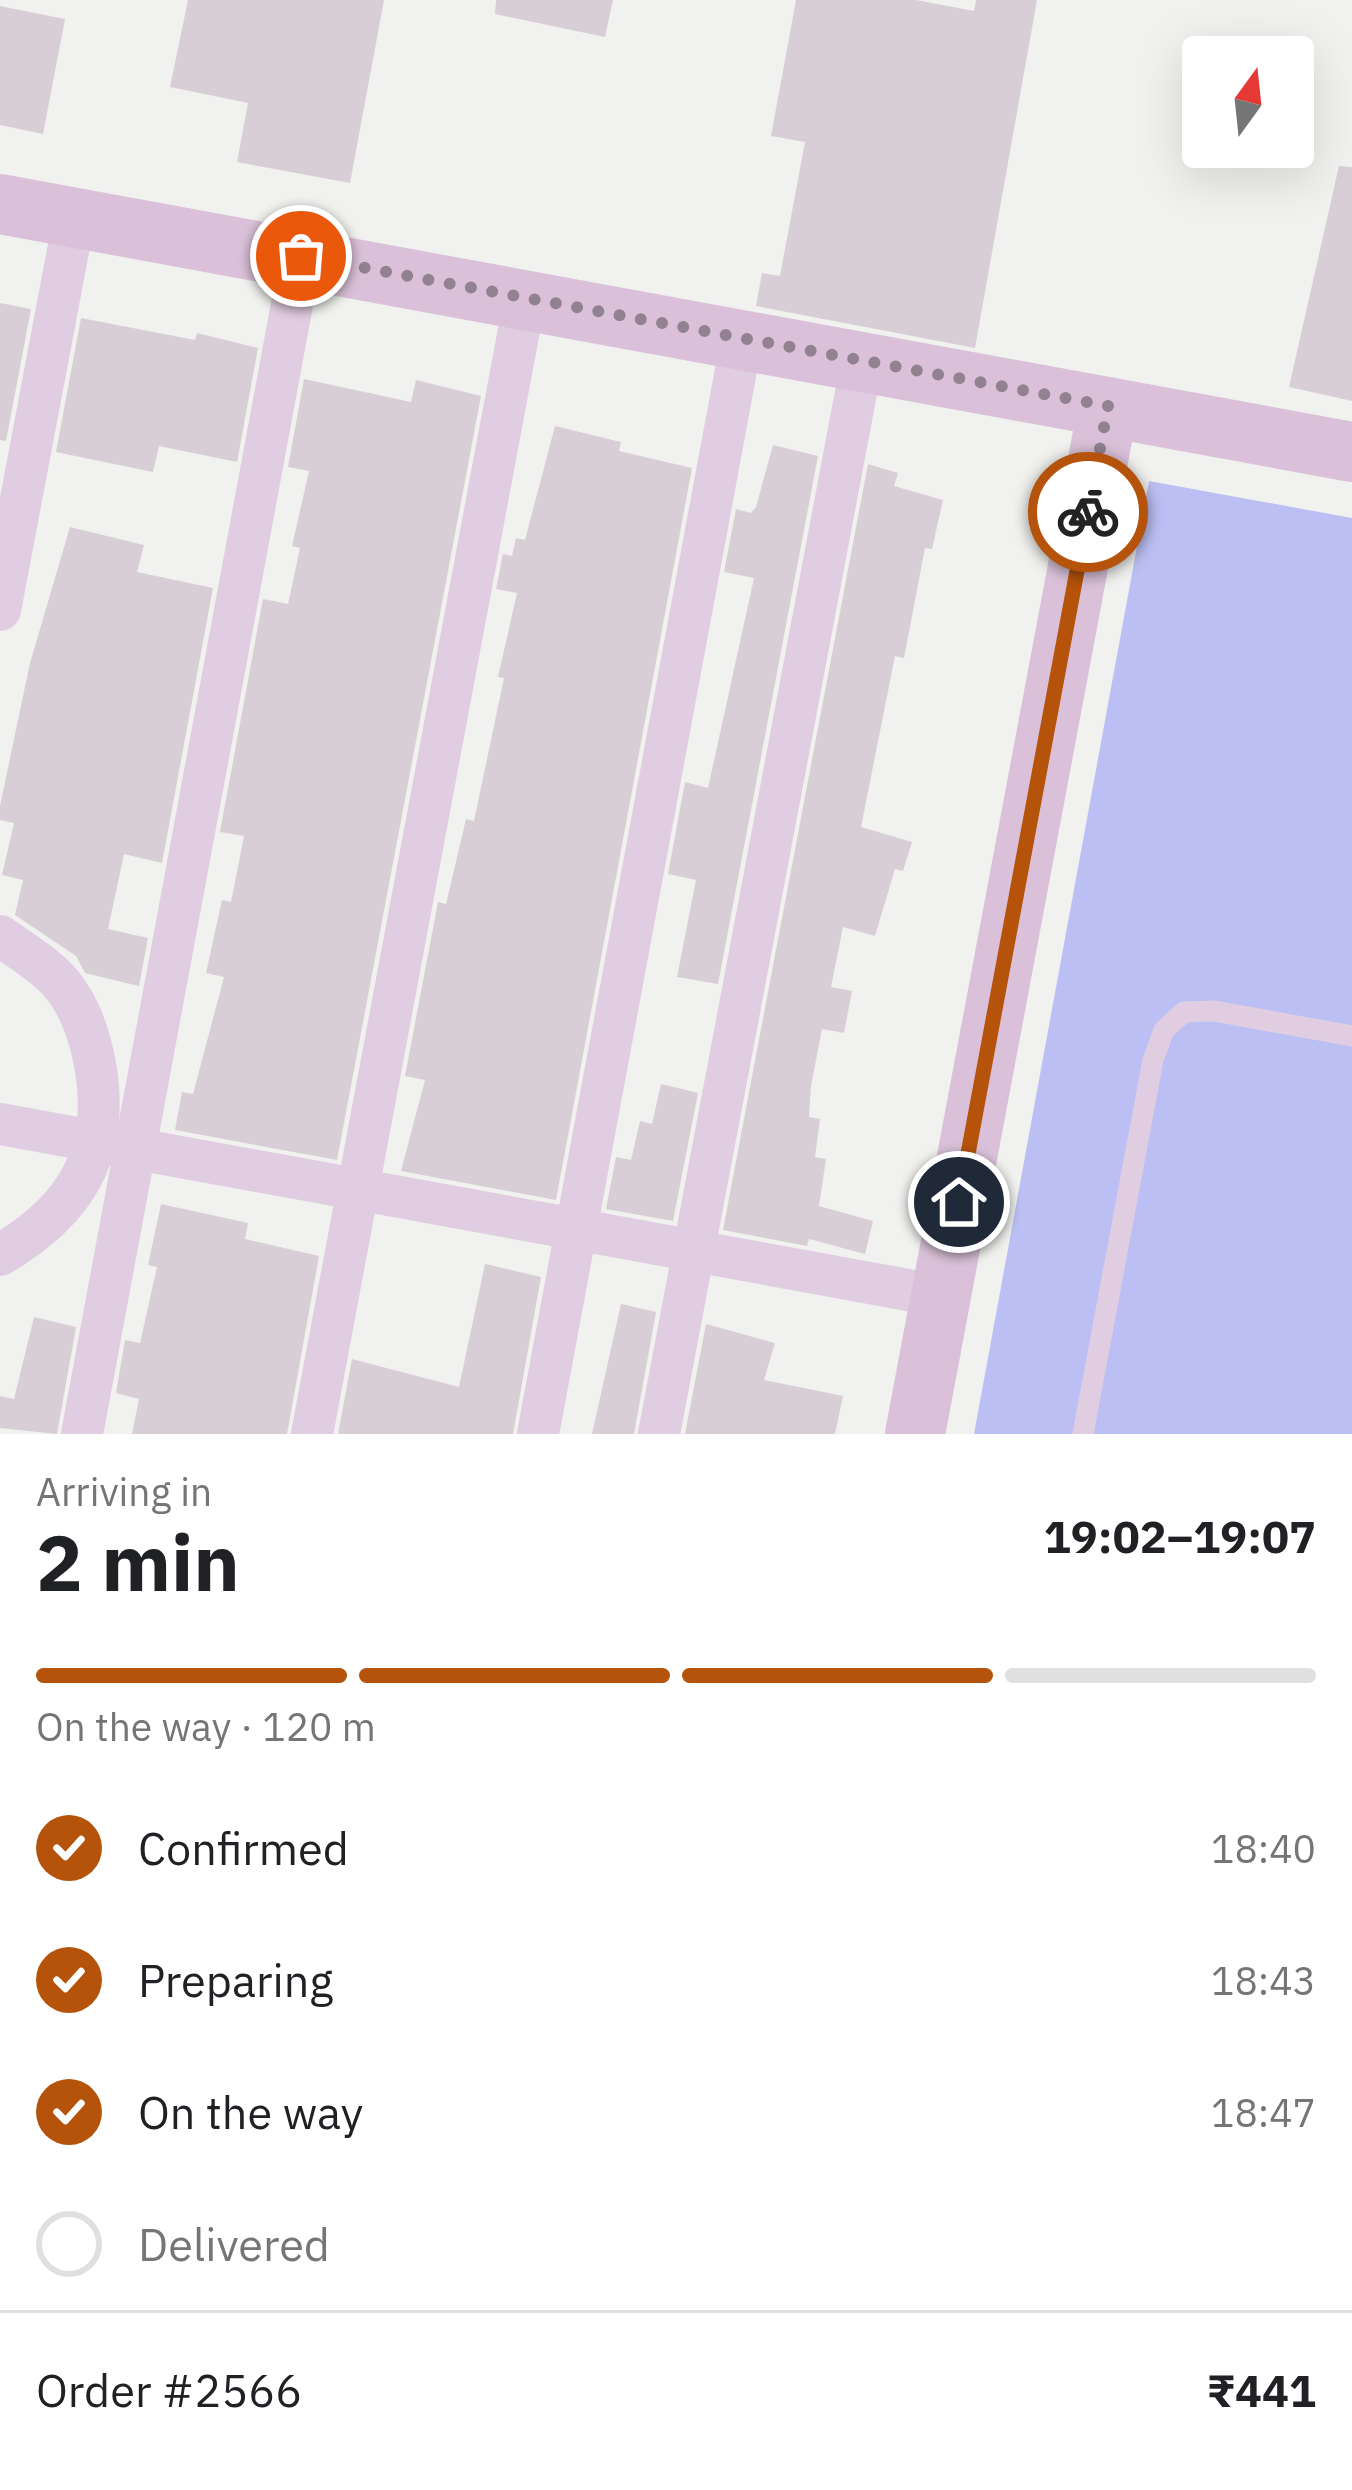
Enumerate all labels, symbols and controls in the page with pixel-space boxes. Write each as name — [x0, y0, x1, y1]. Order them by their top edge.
north arrow — [1182, 36, 1314, 168]
map controls — [1182, 36, 1314, 168]
pin — [250, 205, 352, 307]
icon: bag — [268, 223, 334, 289]
courier — [1028, 452, 1148, 572]
icon: bike — [1055, 479, 1121, 545]
pin — [908, 1151, 1010, 1253]
icon: home — [926, 1169, 992, 1235]
text: Arriving in — [36, 1466, 212, 1517]
text: 19:02–19:07 — [1044, 1507, 1316, 1565]
text: 2 min — [36, 1511, 240, 1612]
text: On the way · 120 m — [36, 1701, 376, 1752]
icon: check — [36, 1815, 102, 1881]
text: Confirmed — [138, 1819, 349, 1877]
text: 18:40 — [1211, 1823, 1316, 1874]
icon: check — [36, 1947, 102, 2013]
text: Preparing — [138, 1951, 333, 2009]
text: 18:43 — [1211, 1955, 1316, 2006]
icon: check — [36, 2079, 102, 2145]
text: On the way — [138, 2083, 363, 2141]
text: 18:47 — [1211, 2087, 1316, 2138]
text: Delivered — [138, 2215, 330, 2273]
text: Order #2566 — [36, 2361, 302, 2419]
text: ₹441 — [1207, 2361, 1316, 2419]

